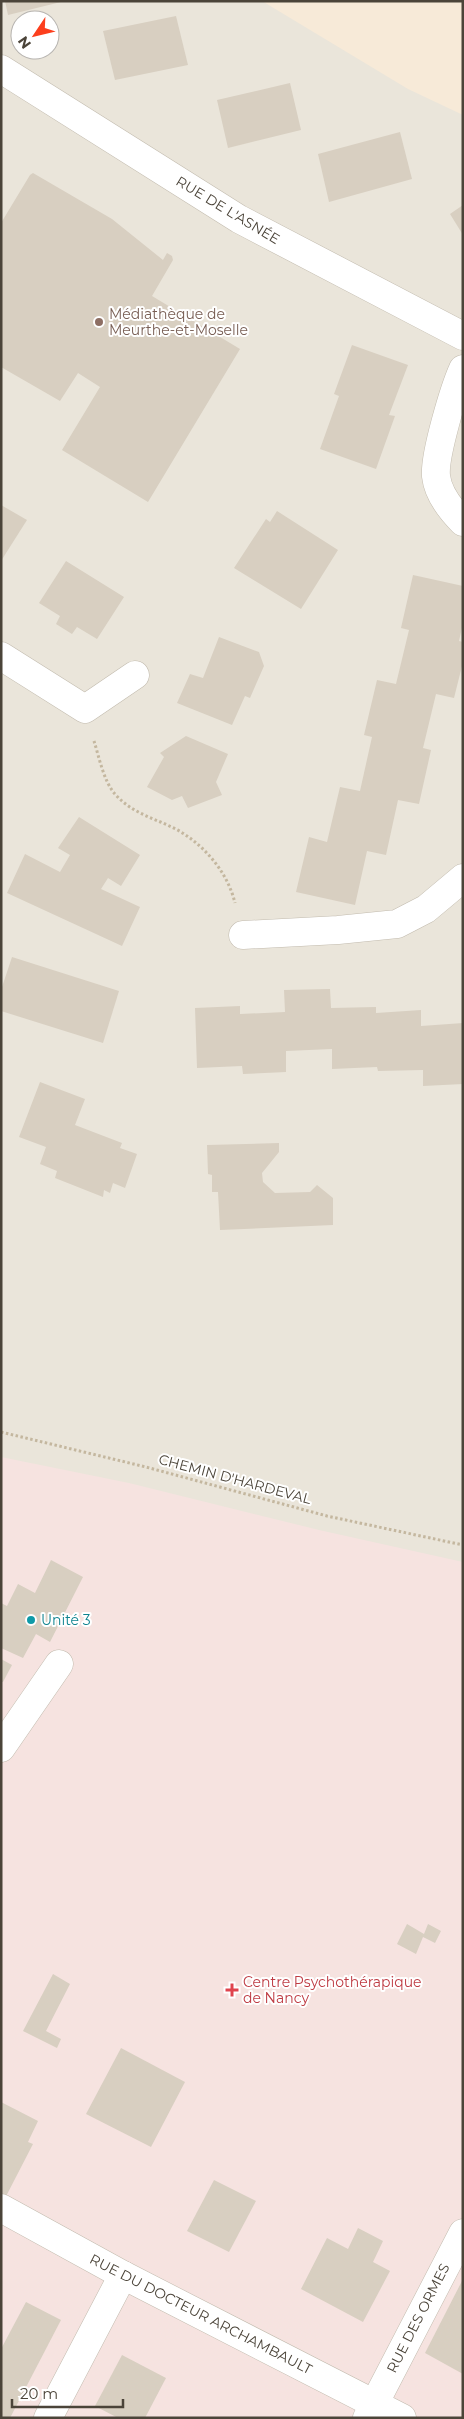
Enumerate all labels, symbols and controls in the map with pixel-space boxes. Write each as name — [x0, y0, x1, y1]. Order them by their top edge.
north arrow — [10, 10, 60, 60]
text: N — [14, 33, 35, 52]
street label: RUE DE L'ASNÉE — [173, 172, 283, 248]
place label: Médiathèque de Meurthe-et-Moselle — [109, 305, 248, 339]
marker: Médiathèque de Meurthe-et-Moselle — [93, 316, 105, 328]
street label: CHEMIN D'HARDEVAL — [157, 1450, 314, 1508]
place label: Unité 3 — [41, 1611, 91, 1629]
marker: Unité 3 — [25, 1614, 37, 1626]
place label: Centre Psychothérapique de Nancy — [243, 1973, 422, 2007]
marker: Centre Psychothérapique de Nancy — [225, 1983, 239, 1997]
street label: RUE DU DOCTEUR ARCHAMBAULT — [87, 2250, 315, 2378]
street label: RUE DES ORMES — [383, 2260, 453, 2376]
scale bar — [12, 2376, 124, 2408]
text: 20 m — [20, 2384, 58, 2403]

